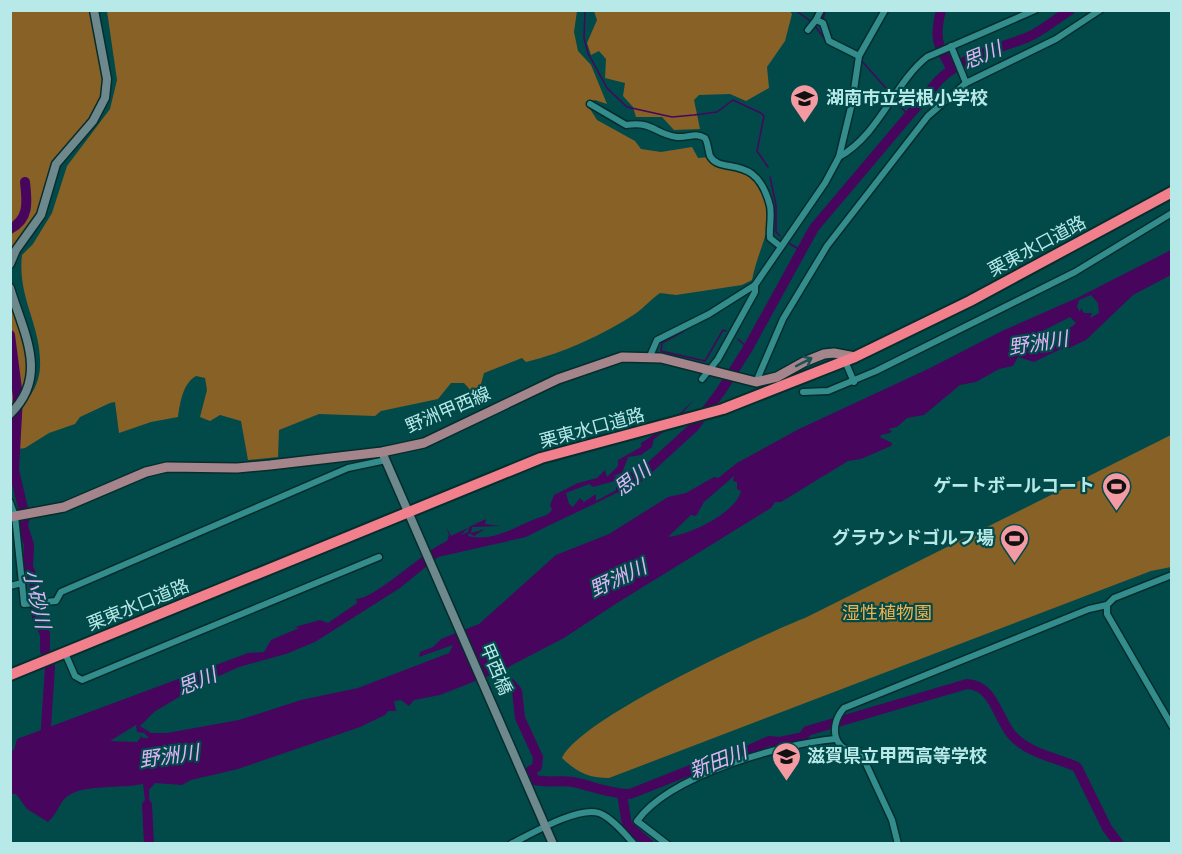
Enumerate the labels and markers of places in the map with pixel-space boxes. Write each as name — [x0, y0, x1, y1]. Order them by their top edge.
school or university icon: 湖南市立岩根小学校 — [789, 82, 821, 124]
place label: 湖南市立岩根小学校 — [826, 86, 988, 109]
sports icon: ゲートボールコート — [1100, 470, 1132, 512]
place label: ゲートボールコート — [933, 474, 1095, 497]
sports icon: グラウンドゴルフ場 — [999, 522, 1031, 564]
place label: グラウンドゴルフ場 — [832, 526, 994, 549]
school or university icon: 滋賀県立甲西高等学校 — [770, 740, 802, 782]
place label: 滋賀県立甲西高等学校 — [807, 744, 987, 767]

